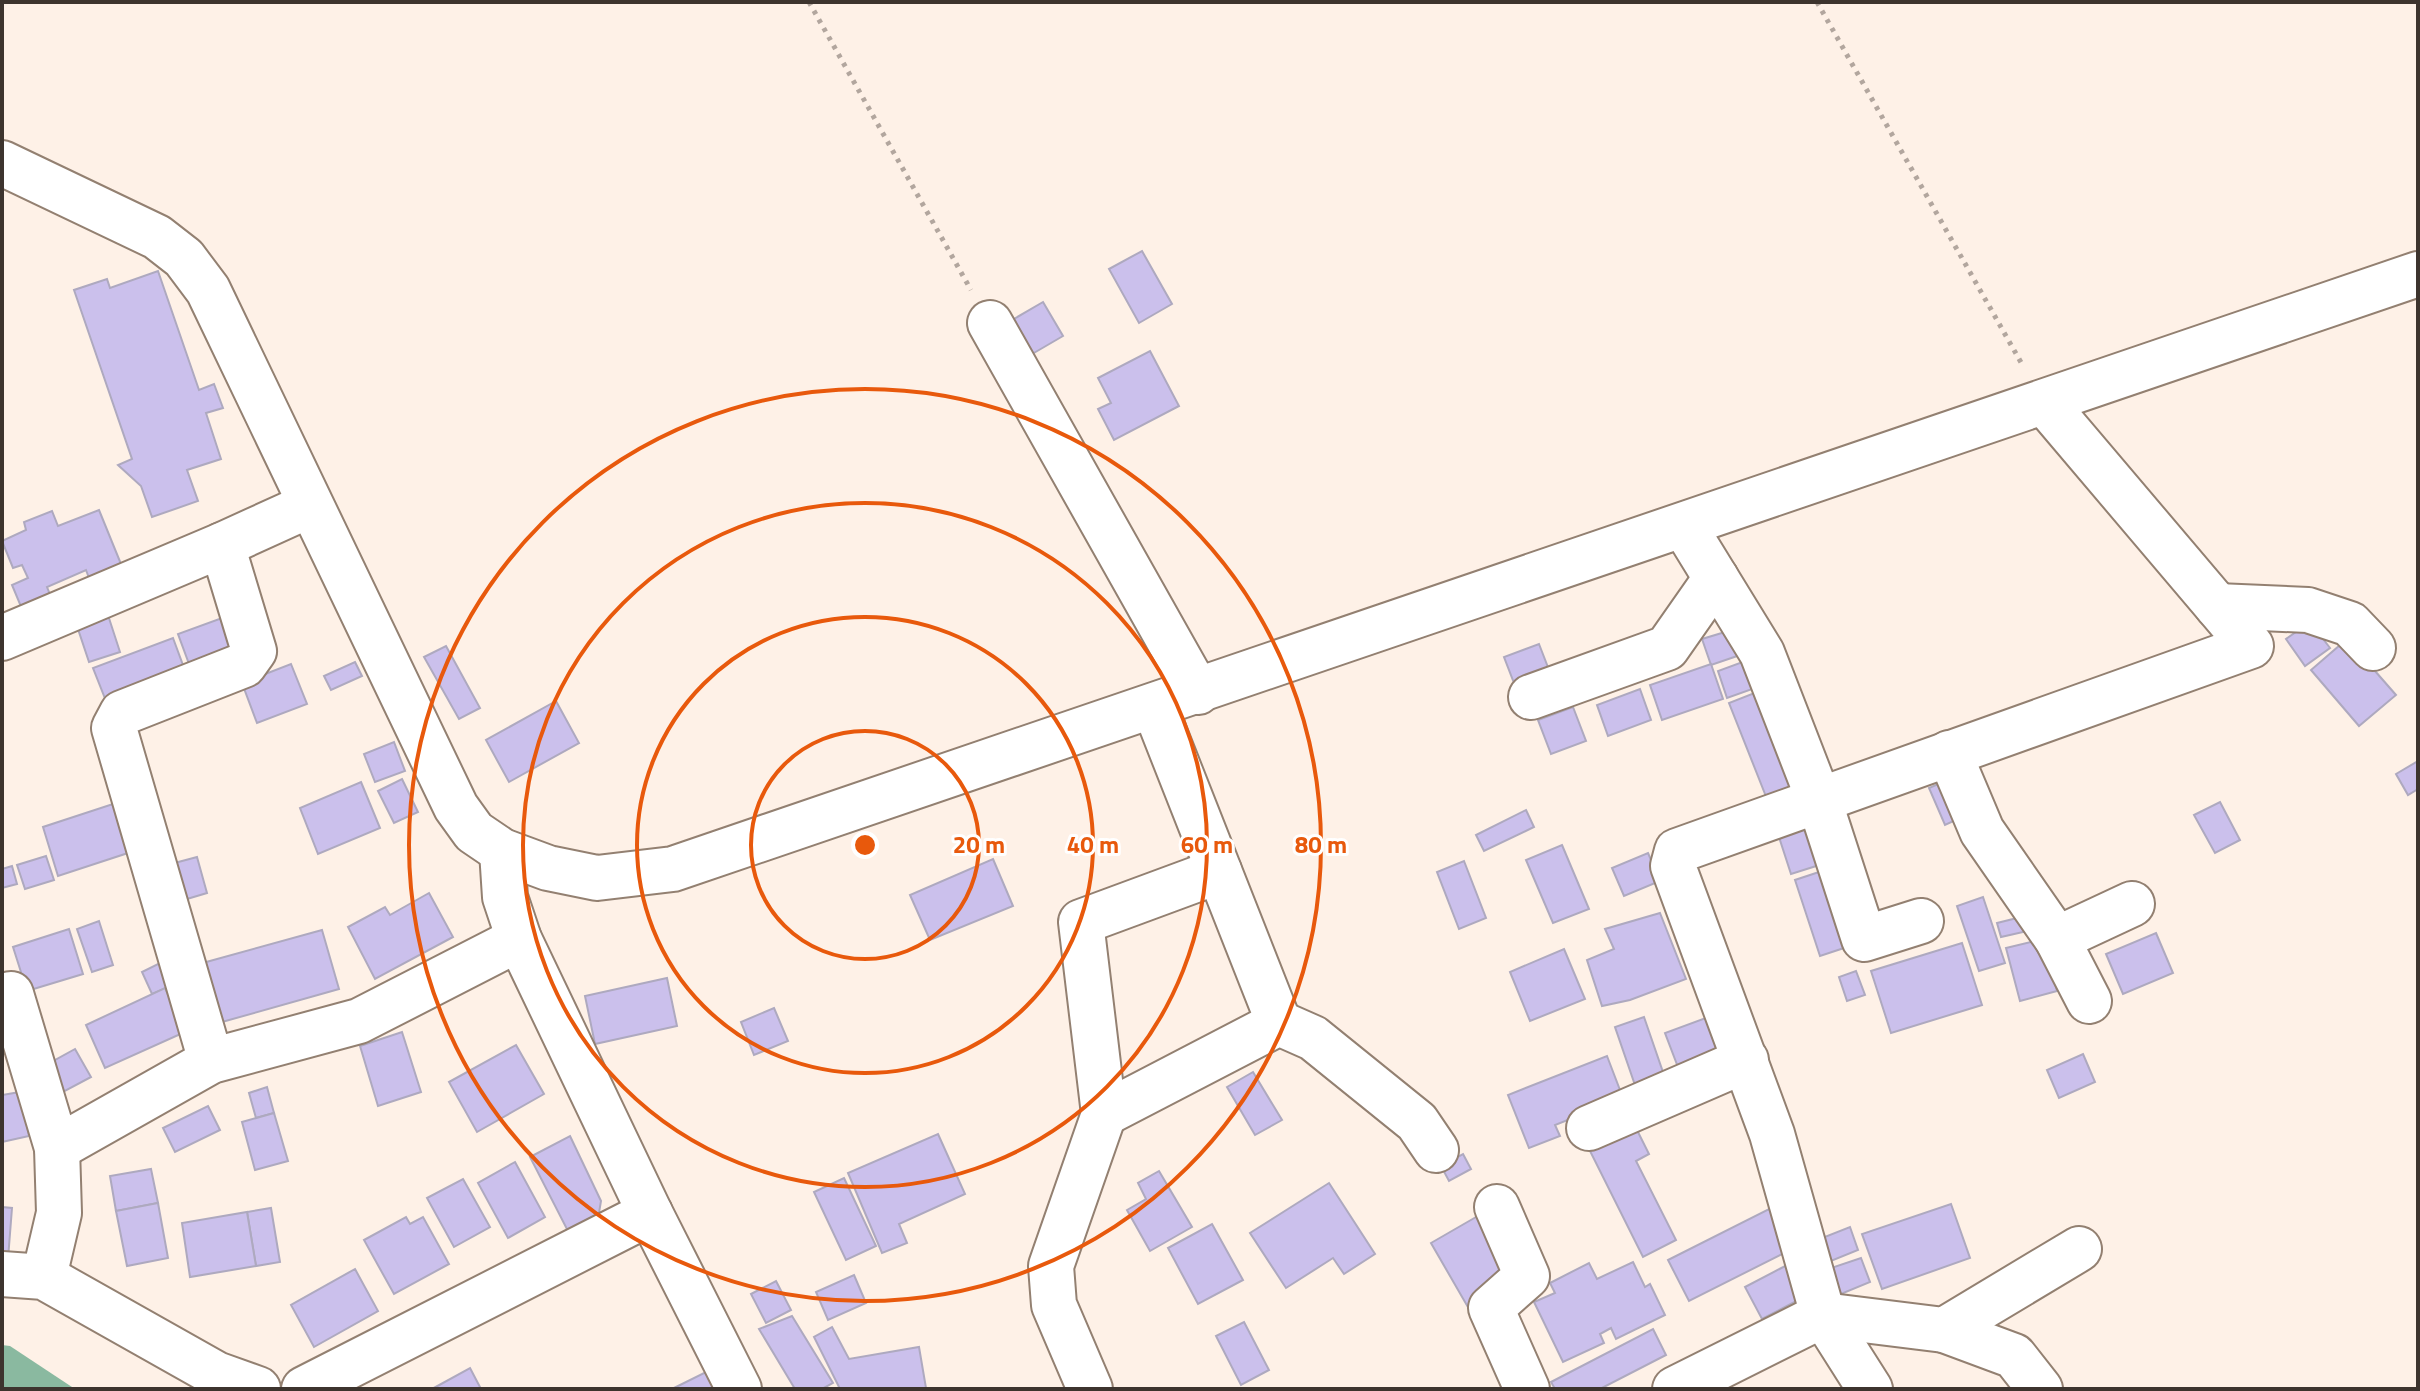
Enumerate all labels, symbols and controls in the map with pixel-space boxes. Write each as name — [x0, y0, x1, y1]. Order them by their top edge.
text: 20 m — [953, 826, 1005, 862]
text: 40 m — [1067, 826, 1119, 862]
text: 60 m — [1181, 826, 1233, 862]
text: 80 m — [1295, 826, 1347, 862]
centre of rings — [851, 831, 879, 859]

